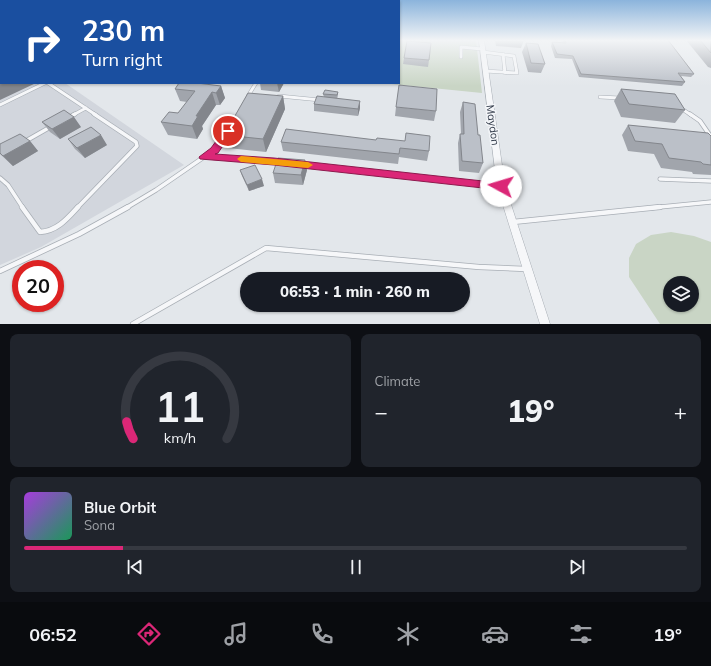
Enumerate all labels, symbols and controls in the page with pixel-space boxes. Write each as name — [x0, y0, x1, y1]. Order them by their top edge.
text: 230 m — [82, 13, 165, 48]
icon: right — [16, 16, 68, 68]
text: Turn right — [82, 48, 162, 71]
street label: Maydon — [483, 104, 503, 146]
pin — [211, 114, 245, 148]
icon: arrive — [217, 120, 239, 142]
position arrow — [480, 165, 522, 207]
speed limit sign: 20 — [12, 260, 64, 312]
map controls — [663, 276, 699, 312]
button: layers — [663, 276, 699, 312]
text: 06:53 · 1 min · 260 m — [280, 282, 430, 301]
text: Climate — [375, 373, 420, 389]
text: 11 — [155, 379, 205, 431]
text: 19° — [507, 392, 555, 430]
text: − — [375, 398, 388, 426]
text: + — [674, 398, 687, 426]
text: km/h — [164, 428, 196, 446]
text: Blue Orbit — [84, 498, 156, 517]
text: Sona — [84, 517, 115, 533]
icon: previous — [124, 556, 146, 578]
icon: pause — [345, 556, 367, 578]
icon: next — [566, 556, 588, 578]
icon: directions — [135, 620, 163, 648]
icon: music — [222, 620, 250, 648]
icon: phone — [308, 620, 336, 648]
icon: climate — [394, 620, 422, 648]
icon: car — [481, 620, 509, 648]
icon: filters — [567, 620, 595, 648]
text: 06:52 — [29, 623, 77, 646]
text: 19° — [653, 623, 682, 646]

